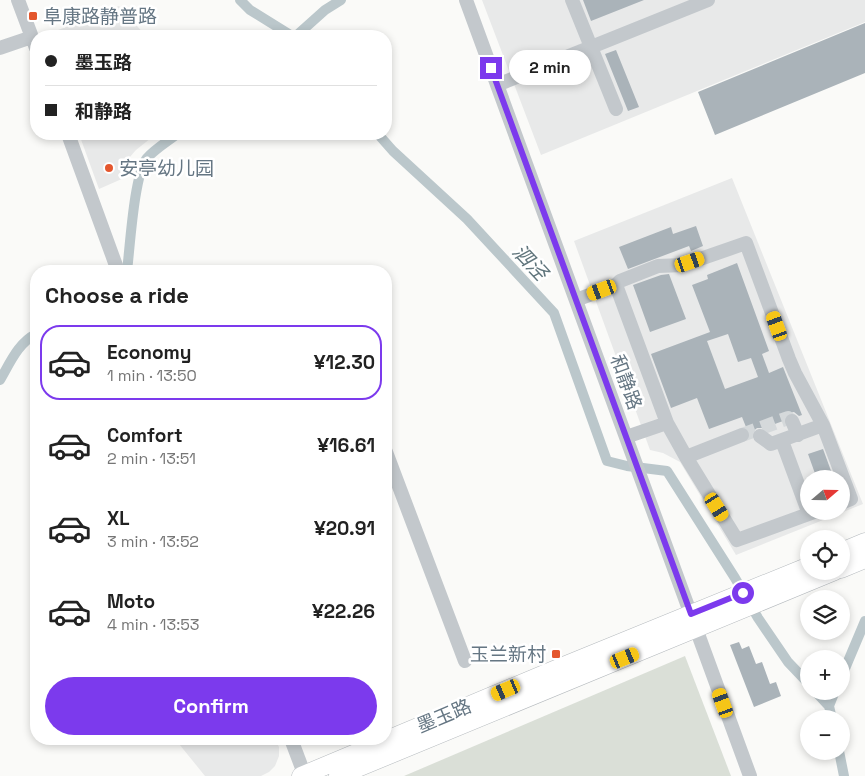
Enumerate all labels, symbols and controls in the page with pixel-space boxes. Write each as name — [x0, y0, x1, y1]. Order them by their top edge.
place label: 阜康路静普路 — [43, 4, 157, 29]
marker: 阜康路静普路 — [27, 10, 39, 22]
text: 墨玉路 — [75, 50, 132, 75]
callout: 2 min — [508, 50, 591, 86]
route end — [480, 57, 502, 79]
text: 2 min — [529, 57, 571, 78]
text: 和静路 — [75, 99, 132, 124]
place label: 安亭幼儿园 — [119, 156, 214, 181]
marker: 安亭幼儿园 — [103, 162, 115, 174]
water label: 泗泾 — [507, 239, 555, 287]
car — [673, 250, 706, 274]
car — [585, 278, 618, 302]
text: Choose a ride — [45, 281, 189, 309]
car — [764, 309, 789, 343]
icon: car — [47, 340, 92, 385]
text: Economy — [107, 340, 191, 365]
text: ¥12.30 — [314, 350, 375, 375]
street label: 和静路 — [605, 351, 647, 413]
text: 1 min · 13:50 — [107, 365, 197, 386]
icon: car — [47, 423, 92, 468]
text: Comfort — [107, 423, 183, 448]
text: ¥16.61 — [317, 433, 375, 458]
text: 2 min · 13:51 — [107, 448, 196, 469]
north arrow — [800, 470, 850, 520]
map controls — [800, 470, 850, 760]
car — [702, 490, 731, 524]
icon: car — [47, 506, 92, 551]
text: XL — [107, 506, 130, 531]
text: ¥20.91 — [314, 516, 375, 541]
button: locate — [800, 530, 850, 580]
text: 3 min · 13:52 — [107, 531, 199, 552]
route start — [732, 582, 754, 604]
icon: car — [47, 589, 92, 634]
text: Moto — [107, 589, 155, 614]
button: layers — [800, 590, 850, 640]
text: ¥22.26 — [312, 599, 375, 624]
text: 4 min · 13:53 — [107, 614, 199, 635]
place label: 玉兰新村 — [470, 642, 546, 667]
car — [608, 645, 641, 671]
marker: 玉兰新村 — [550, 648, 562, 660]
button: + — [800, 650, 850, 700]
button: Confirm — [45, 677, 377, 735]
car — [489, 677, 522, 703]
car — [710, 686, 735, 720]
street label: 墨玉路 — [413, 693, 475, 739]
button: − — [800, 710, 850, 760]

